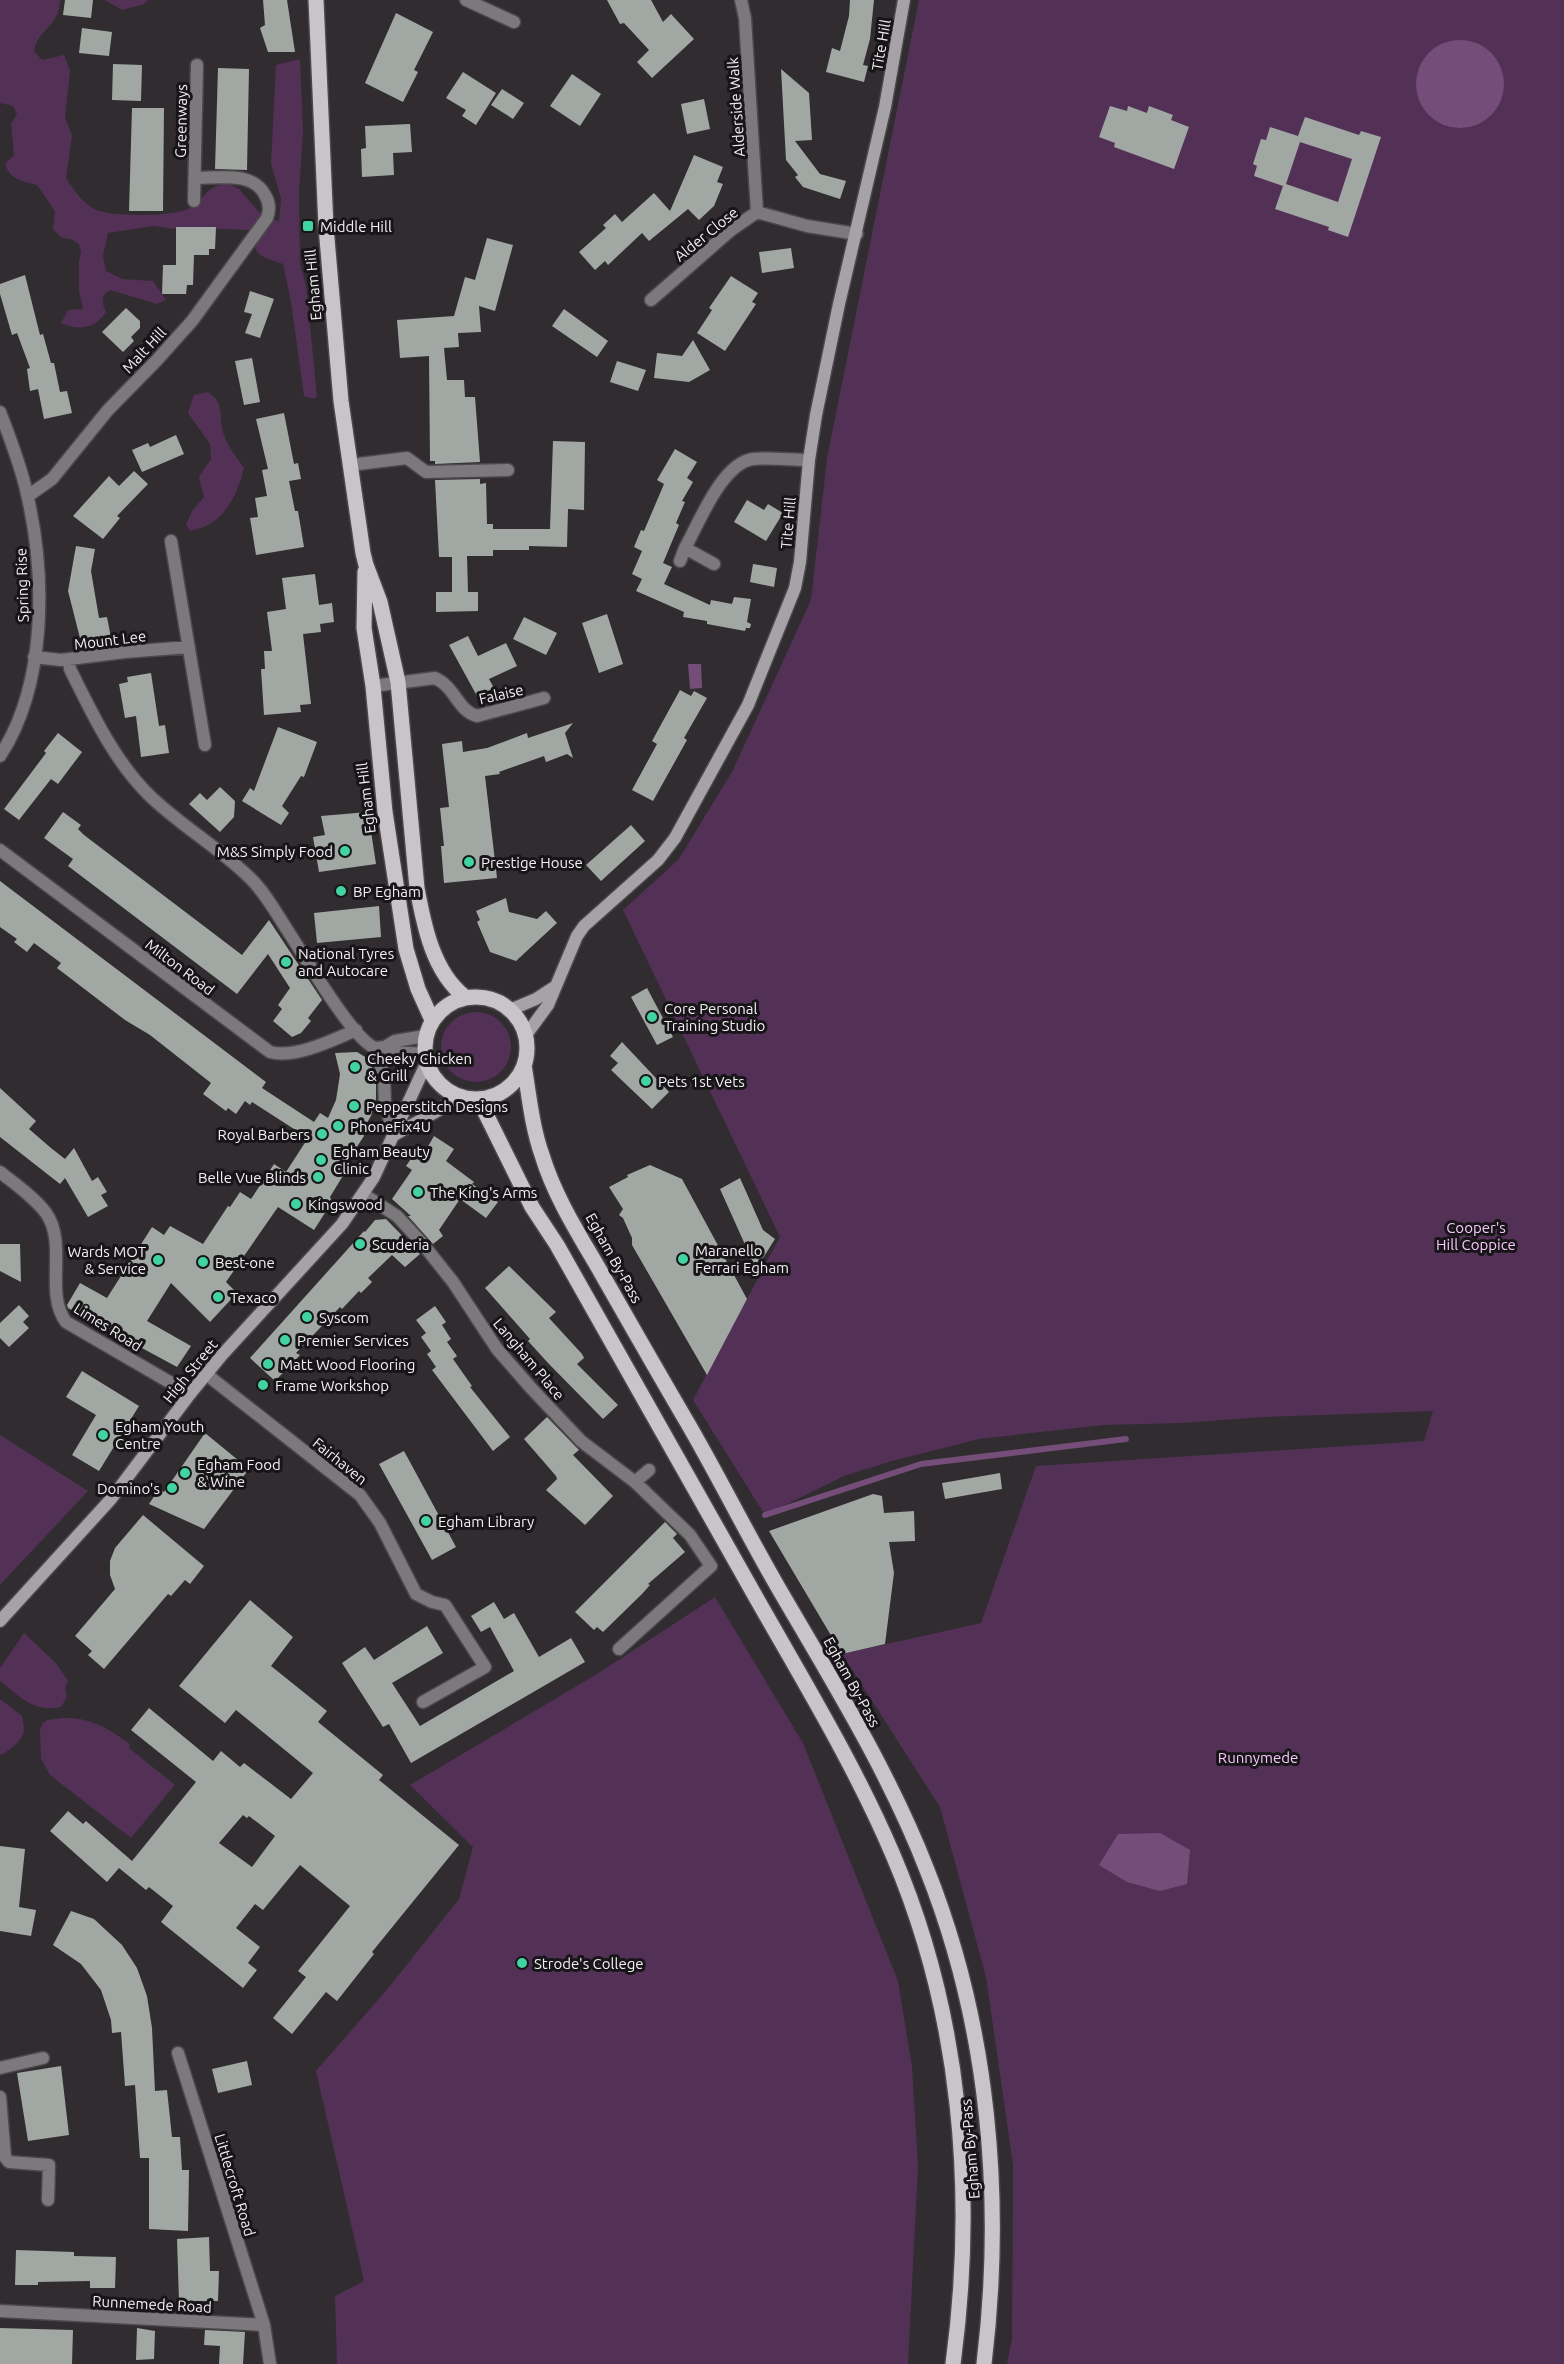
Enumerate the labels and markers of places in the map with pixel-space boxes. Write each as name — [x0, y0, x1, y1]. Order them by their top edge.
place label: Middle Hill — [320, 218, 392, 235]
marker: Middle Hill — [301, 219, 315, 233]
place label: M&S Simply Food — [217, 843, 333, 860]
marker: M&S Simply Food — [338, 844, 352, 858]
place label: Prestige House — [481, 854, 583, 871]
marker: Prestige House — [462, 855, 476, 869]
place label: BP Egham — [353, 883, 421, 900]
marker: BP Egham — [334, 884, 348, 898]
place label: National Tyres and Autocare — [298, 945, 394, 979]
marker: National Tyres and Autocare — [279, 955, 293, 969]
place label: Core Personal Training Studio — [664, 1000, 765, 1034]
marker: Core Personal Training Studio — [645, 1010, 659, 1024]
place label: Cheeky Chicken & Grill — [367, 1050, 472, 1084]
marker: Cheeky Chicken & Grill — [348, 1060, 362, 1074]
place label: Pets 1st Vets — [658, 1073, 745, 1090]
marker: Pets 1st Vets — [639, 1074, 653, 1088]
place label: Pepperstitch Designs — [366, 1098, 508, 1115]
marker: Pepperstitch Designs — [347, 1099, 361, 1113]
place label: PhoneFix4U — [350, 1118, 431, 1135]
marker: PhoneFix4U — [331, 1119, 345, 1133]
place label: Royal Barbers — [217, 1126, 310, 1143]
marker: Royal Barbers — [315, 1127, 329, 1141]
place label: Egham Beauty Clinic — [333, 1143, 430, 1177]
marker: Egham Beauty Clinic — [314, 1153, 328, 1167]
place label: Belle Vue Blinds — [198, 1169, 306, 1186]
marker: Belle Vue Blinds — [311, 1170, 325, 1184]
place label: The King's Arms — [430, 1184, 537, 1201]
marker: The King's Arms — [411, 1185, 425, 1199]
place label: Kingswood — [308, 1196, 383, 1213]
marker: Kingswood — [289, 1197, 303, 1211]
place label: Scuderia — [372, 1236, 430, 1253]
marker: Scuderia — [353, 1237, 367, 1251]
place label: Maranello Ferrari Egham — [695, 1242, 789, 1276]
place label: Wards MOT & Service — [68, 1243, 147, 1277]
marker: Maranello Ferrari Egham — [676, 1252, 690, 1266]
marker: Wards MOT & Service — [151, 1253, 165, 1267]
place label: Best-one — [215, 1254, 275, 1271]
marker: Best-one — [196, 1255, 210, 1269]
place label: Texaco — [230, 1289, 277, 1306]
marker: Texaco — [211, 1290, 225, 1304]
place label: Syscom — [319, 1309, 369, 1326]
marker: Syscom — [300, 1310, 314, 1324]
place label: Premier Services — [297, 1332, 409, 1349]
marker: Premier Services — [278, 1333, 292, 1347]
place label: Matt Wood Flooring — [280, 1356, 415, 1373]
marker: Matt Wood Flooring — [261, 1357, 275, 1371]
place label: Frame Workshop — [275, 1377, 389, 1394]
marker: Frame Workshop — [256, 1378, 270, 1392]
place label: Egham Youth Centre — [115, 1418, 204, 1452]
marker: Egham Youth Centre — [96, 1428, 110, 1442]
place label: Egham Food & Wine — [197, 1456, 281, 1490]
marker: Egham Food & Wine — [178, 1466, 192, 1480]
place label: Domino's — [97, 1480, 160, 1497]
marker: Domino's — [165, 1481, 179, 1495]
place label: Egham Library — [438, 1513, 534, 1530]
marker: Egham Library — [419, 1514, 433, 1528]
place label: Strode's College — [534, 1955, 644, 1972]
marker: Strode's College — [515, 1956, 529, 1970]

